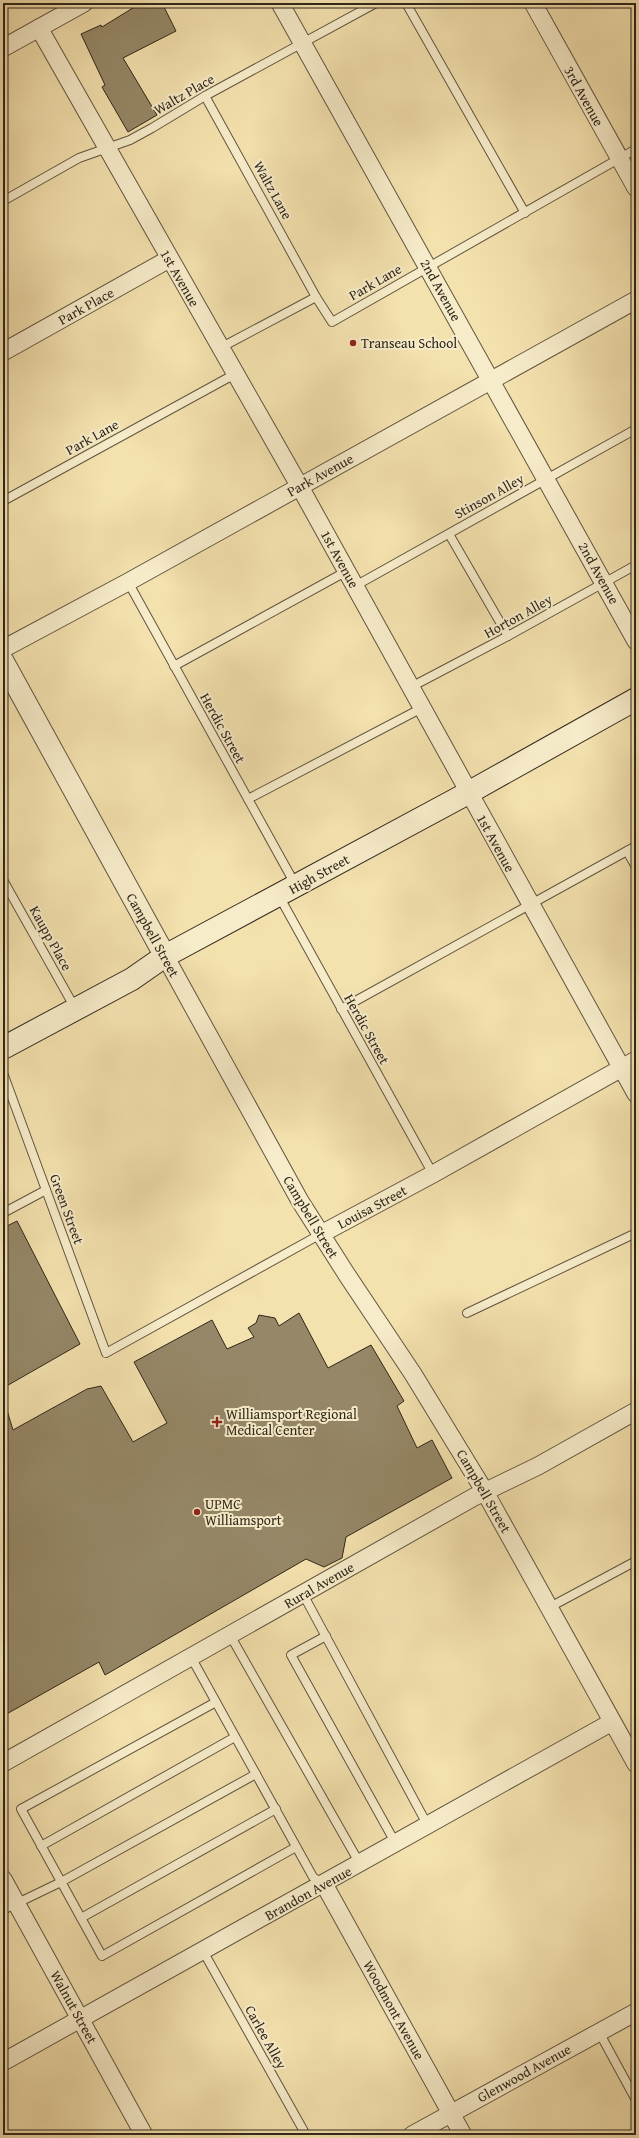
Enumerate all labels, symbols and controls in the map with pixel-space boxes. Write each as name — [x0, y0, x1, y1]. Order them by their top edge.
street label: 3rd Avenue — [559, 62, 609, 130]
street label: Waltz Place — [150, 68, 218, 119]
street label: Waltz Lane — [249, 157, 297, 223]
street label: 1st Avenue — [156, 246, 205, 311]
street label: 2nd Avenue — [416, 255, 466, 325]
street label: Park Lane — [345, 259, 405, 305]
street label: Park Place — [54, 282, 118, 330]
place label: Transeau School — [361, 333, 457, 353]
marker: Transeau School — [348, 338, 358, 348]
street label: Park Lane — [62, 414, 123, 460]
street label: Park Avenue — [283, 448, 357, 501]
street label: Stinson Alley — [450, 469, 528, 523]
street label: 1st Avenue — [316, 526, 364, 592]
street label: 2nd Avenue — [574, 538, 624, 608]
street label: Horton Alley — [480, 589, 556, 643]
street label: Herdic Street — [195, 689, 251, 767]
street label: 1st Avenue — [472, 810, 520, 876]
street label: High Street — [285, 849, 353, 899]
street label: Campbell Street — [122, 889, 184, 981]
street label: Kaupp Place — [25, 902, 77, 974]
street label: Herdic Street — [339, 990, 395, 1068]
street label: Green Street — [45, 1171, 89, 1247]
street label: Campbell Street — [278, 1172, 344, 1262]
street label: Louisa Street — [334, 1180, 410, 1234]
place label: Williamsport Regional Medical Center — [226, 1404, 357, 1440]
marker: Williamsport Regional Medical Center — [211, 1416, 223, 1428]
street label: Campbell Street — [452, 1446, 516, 1536]
place label: UPMC Williamsport — [205, 1494, 282, 1530]
marker: UPMC Williamsport — [192, 1507, 202, 1517]
street label: Rural Avenue — [280, 1557, 358, 1613]
street label: Brandon Avenue — [261, 1861, 355, 1925]
street label: Woodmont Avenue — [358, 1957, 430, 2064]
street label: Walnut Street — [46, 1967, 102, 2047]
street label: Carlee Alley — [240, 2002, 292, 2072]
street label: Glenwood Avenue — [474, 2039, 575, 2107]

